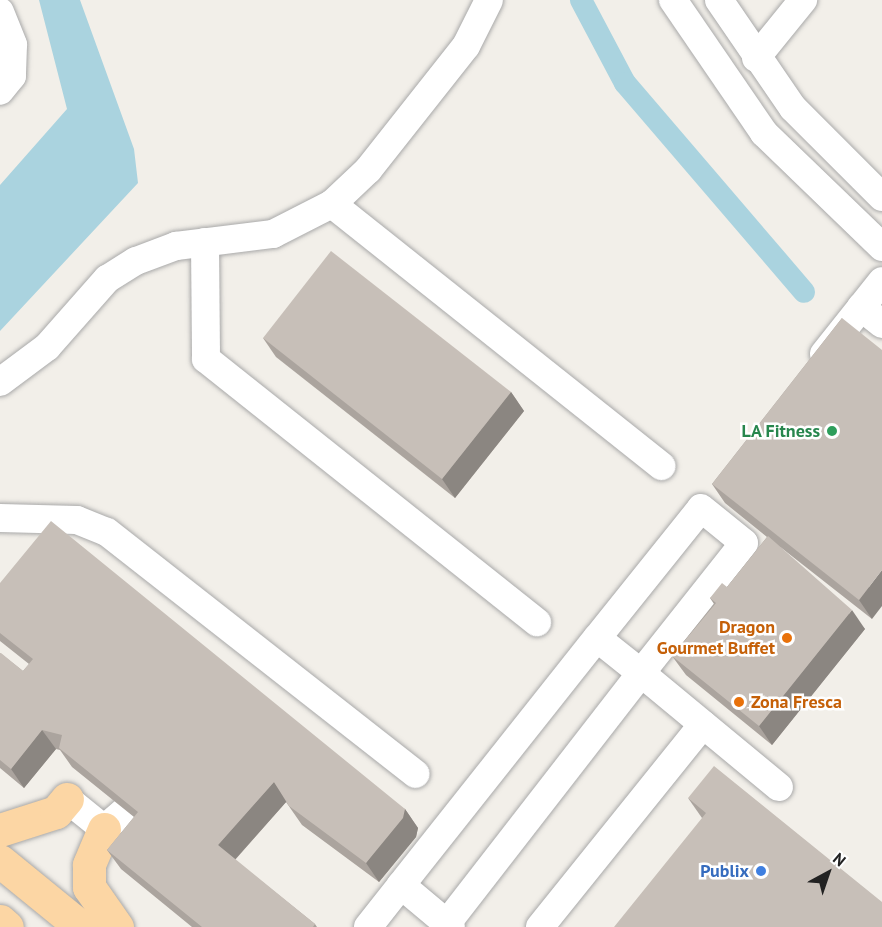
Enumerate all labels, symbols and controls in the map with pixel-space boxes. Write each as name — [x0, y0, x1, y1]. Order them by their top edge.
place label: LA Fitness — [741, 420, 820, 442]
marker: LA Fitness — [825, 424, 839, 438]
place label: Dragon Gourmet Buffet — [657, 617, 775, 660]
marker: Dragon Gourmet Buffet — [780, 631, 794, 645]
place label: Zona Fresca — [751, 691, 842, 713]
marker: Zona Fresca — [732, 695, 746, 709]
north arrow — [798, 843, 858, 903]
text: N — [829, 848, 850, 870]
place label: Publix — [700, 860, 749, 882]
marker: Publix — [754, 864, 768, 878]

